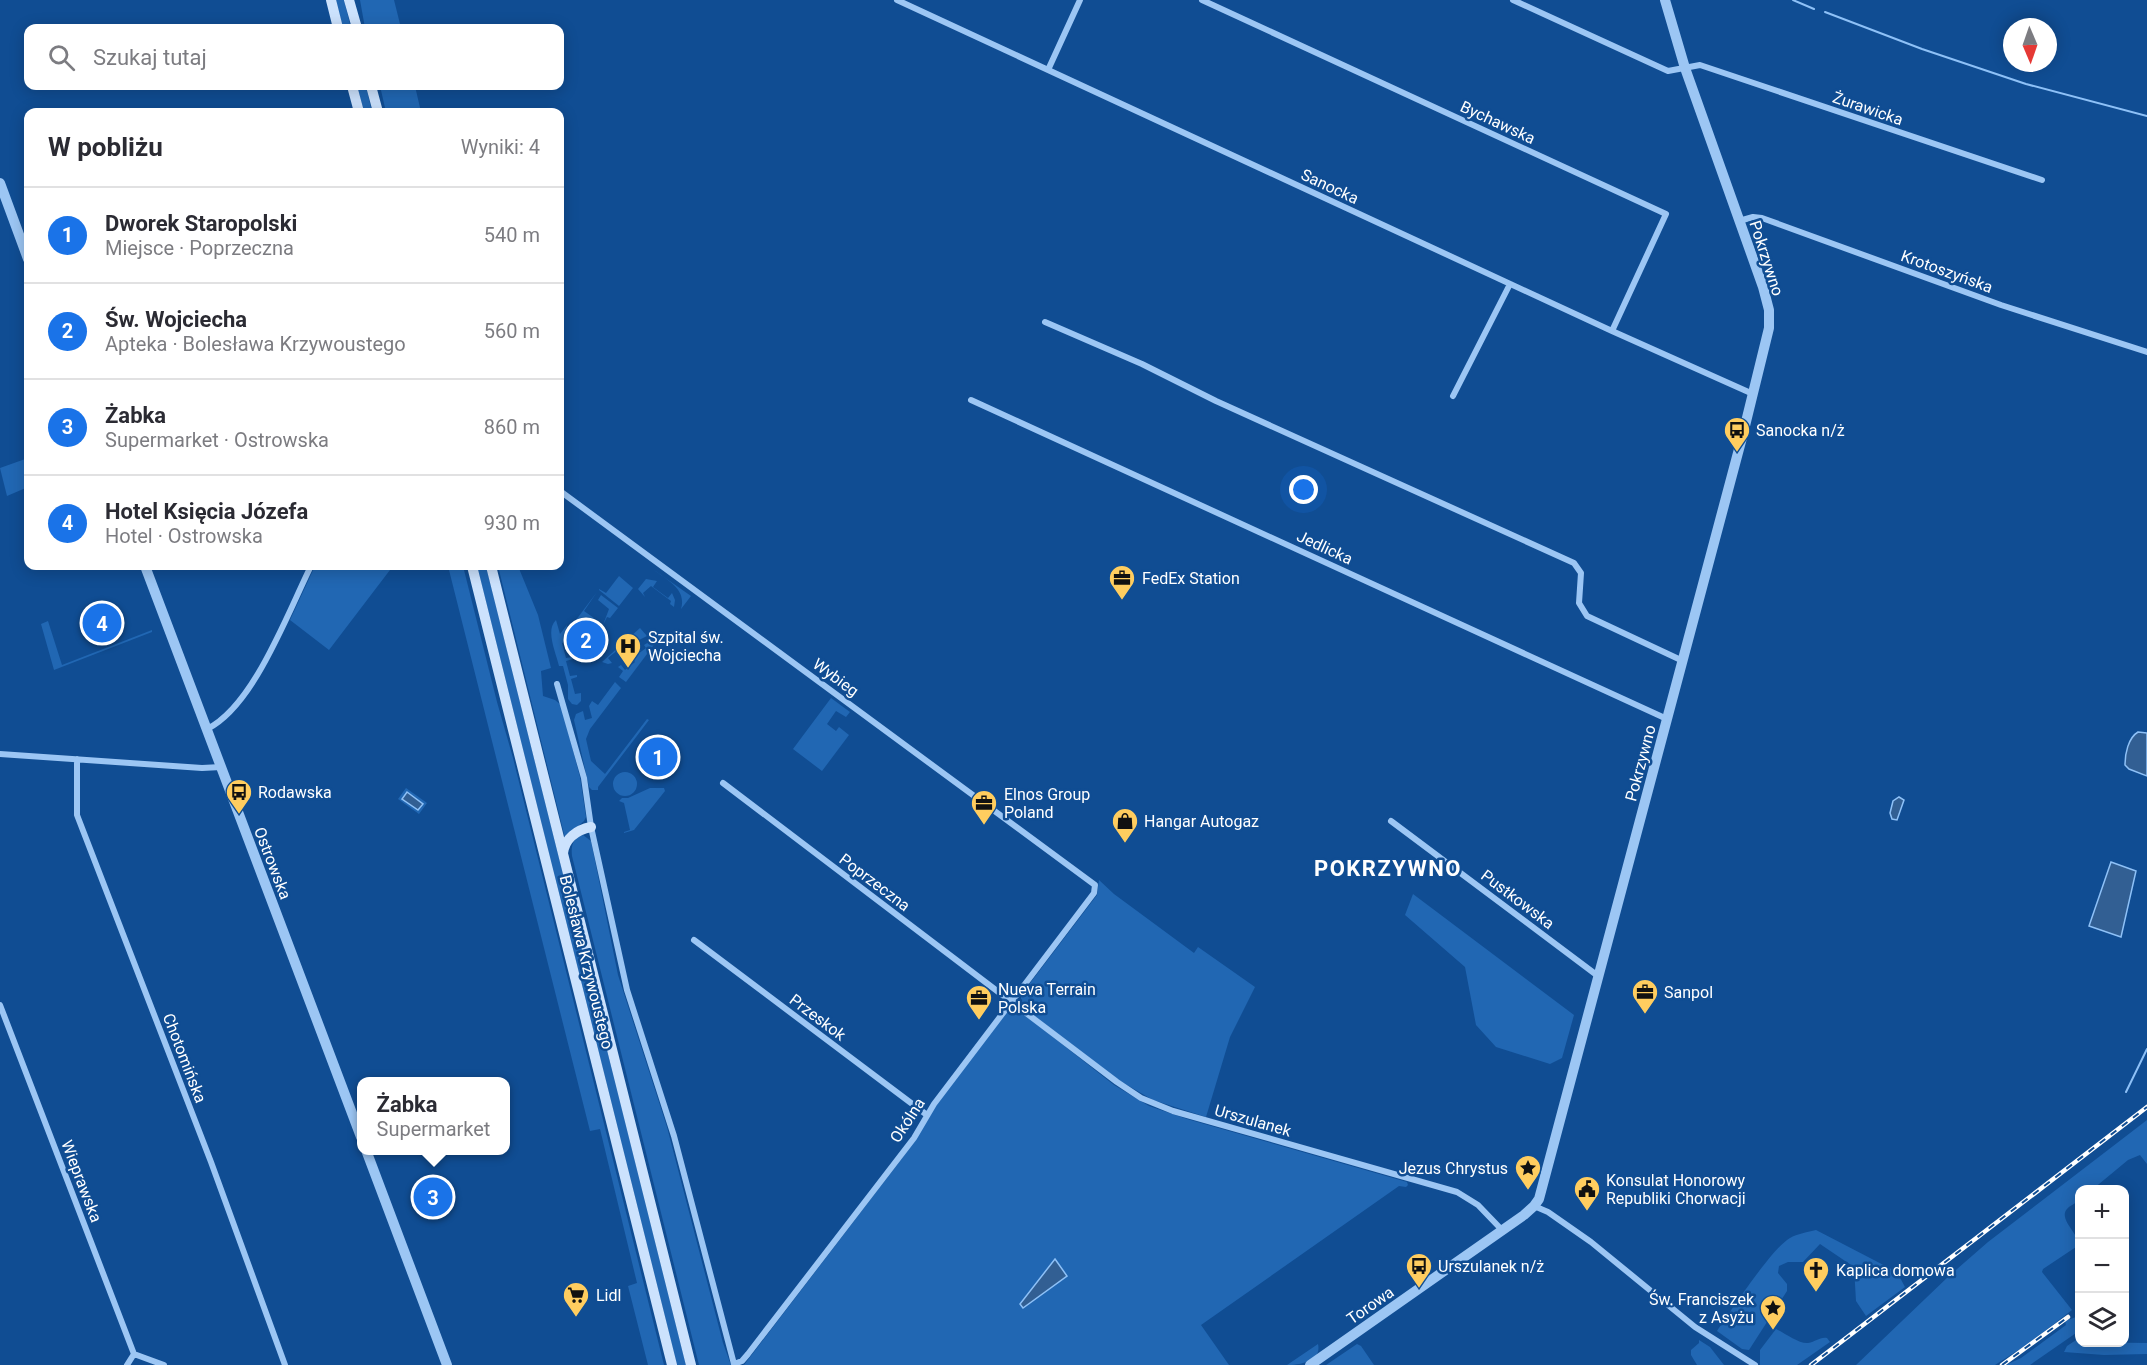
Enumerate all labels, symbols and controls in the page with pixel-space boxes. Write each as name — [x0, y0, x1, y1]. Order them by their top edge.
north arrow — [2003, 18, 2057, 72]
search box — [24, 24, 564, 90]
icon: search — [45, 41, 78, 74]
text: Szukaj tutaj — [93, 45, 207, 70]
street label: Żurawicka — [1830, 88, 1906, 129]
street label: Bychawska — [1457, 97, 1538, 148]
text: W pobliżu — [48, 132, 163, 162]
text: Wyniki: 4 — [461, 135, 540, 159]
street label: Sanocka — [1298, 165, 1362, 208]
text: Dworek Staropolski — [105, 211, 297, 236]
street label: Pokrzywno — [1745, 218, 1788, 298]
text: 1 — [62, 223, 73, 247]
text: 540 m — [484, 223, 540, 247]
text: Miejsce · Poprzeczna — [105, 236, 294, 260]
street label: Krotoszyńska — [1898, 246, 1995, 297]
text: Św. Wojciecha — [105, 307, 247, 332]
text: 2 — [62, 319, 73, 343]
text: 560 m — [484, 319, 540, 343]
text: Apteka · Bolesława Krzywoustego — [105, 332, 406, 356]
text: Żabka — [105, 403, 166, 428]
text: 3 — [62, 415, 73, 439]
text: 860 m — [484, 415, 540, 439]
bus stop icon: Sanocka n/ż — [1722, 415, 1752, 453]
place label: Sanocka n/ż — [1756, 421, 1845, 440]
text: Supermarket · Ostrowska — [105, 428, 329, 452]
your location — [1289, 475, 1318, 504]
text: Hotel Księcia Józefa — [105, 499, 308, 524]
text: 4 — [62, 511, 73, 535]
text: 930 m — [484, 511, 540, 535]
text: Hotel · Ostrowska — [105, 524, 263, 548]
street label: Jedlicka — [1294, 526, 1356, 569]
office icon: FedEx Station — [1107, 563, 1137, 601]
place label: FedEx Station — [1142, 569, 1240, 588]
pin: 4 — [82, 600, 122, 646]
pin: 2 — [566, 618, 606, 662]
place label: Szpital św. Wojciecha — [648, 628, 724, 665]
hospital icon: Szpital św. Wojciecha — [613, 631, 643, 669]
street label: Wybieg — [809, 654, 862, 700]
street label: Pokrzywno — [1621, 723, 1660, 803]
pin: 1 — [638, 734, 678, 780]
bus stop icon: Rodawska — [224, 777, 254, 815]
place label: Rodawska — [258, 783, 332, 802]
place label: Elnos Group Poland — [1004, 785, 1090, 822]
office icon: Elnos Group Poland — [969, 788, 999, 826]
shop icon: Hangar Autogaz — [1110, 806, 1140, 844]
place label: Hangar Autogaz — [1144, 812, 1259, 831]
street label: Ostrowska — [250, 824, 295, 902]
street label: Poprzeczna — [836, 850, 914, 915]
district label: POKRZYWNO — [1314, 856, 1462, 881]
street label: Pustkowska — [1477, 866, 1558, 933]
street label: Bolesława Krzywoustego — [556, 873, 617, 1051]
office icon: Sanpol — [1630, 977, 1660, 1015]
place label: Nueva Terrain Polska — [998, 980, 1096, 1017]
office icon: Nueva Terrain Polska — [964, 983, 994, 1021]
place label: Sanpol — [1664, 983, 1713, 1002]
street label: Przeskok — [786, 990, 850, 1045]
street label: Chotomińska — [159, 1011, 210, 1106]
popup — [357, 1077, 510, 1155]
text: Żabka — [377, 1092, 438, 1117]
street label: Okólna — [886, 1094, 929, 1146]
street label: Urszulanek — [1212, 1100, 1294, 1141]
text: Supermarket — [377, 1117, 490, 1141]
street label: Wieprawska — [57, 1137, 106, 1225]
place icon: Jezus Chrystus — [1513, 1153, 1543, 1191]
place label: Jezus Chrystus — [1399, 1159, 1508, 1178]
place label: Konsulat Honorowy Republiki Chorwacji — [1606, 1171, 1746, 1208]
pin: 3 — [414, 1174, 452, 1220]
public building icon: Konsulat Honorowy Republiki Chorwacji — [1572, 1174, 1602, 1212]
map controls — [2075, 1185, 2129, 1347]
button: + — [2075, 1185, 2129, 1239]
button: − — [2075, 1239, 2129, 1293]
bus stop icon: Urszulanek n/ż — [1404, 1251, 1434, 1289]
church icon: Kaplica domowa — [1801, 1255, 1831, 1293]
place label: Urszulanek n/ż — [1438, 1257, 1544, 1276]
place label: Kaplica domowa — [1836, 1261, 1955, 1280]
supermarket icon: Lidl — [561, 1280, 591, 1318]
street label: Torowa — [1343, 1282, 1397, 1328]
place label: Lidl — [596, 1286, 621, 1305]
place label: Św. Franciszek z Asyżu — [1649, 1289, 1755, 1327]
place icon: Św. Franciszek z Asyżu — [1758, 1293, 1788, 1331]
button: layers — [2075, 1293, 2129, 1347]

